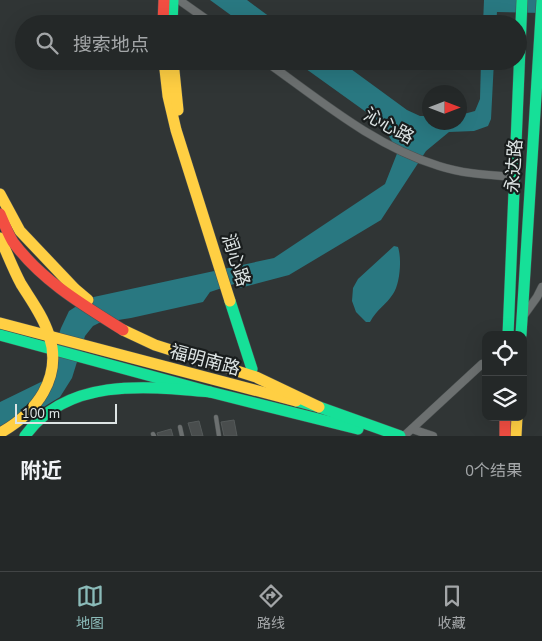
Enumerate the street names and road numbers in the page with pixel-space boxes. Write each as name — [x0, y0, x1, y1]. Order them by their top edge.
street label: 沁心路 — [360, 102, 418, 149]
street label: 永达路 — [500, 138, 527, 194]
street label: 润心路 — [217, 231, 256, 289]
street label: 福明南路 — [167, 339, 243, 380]

